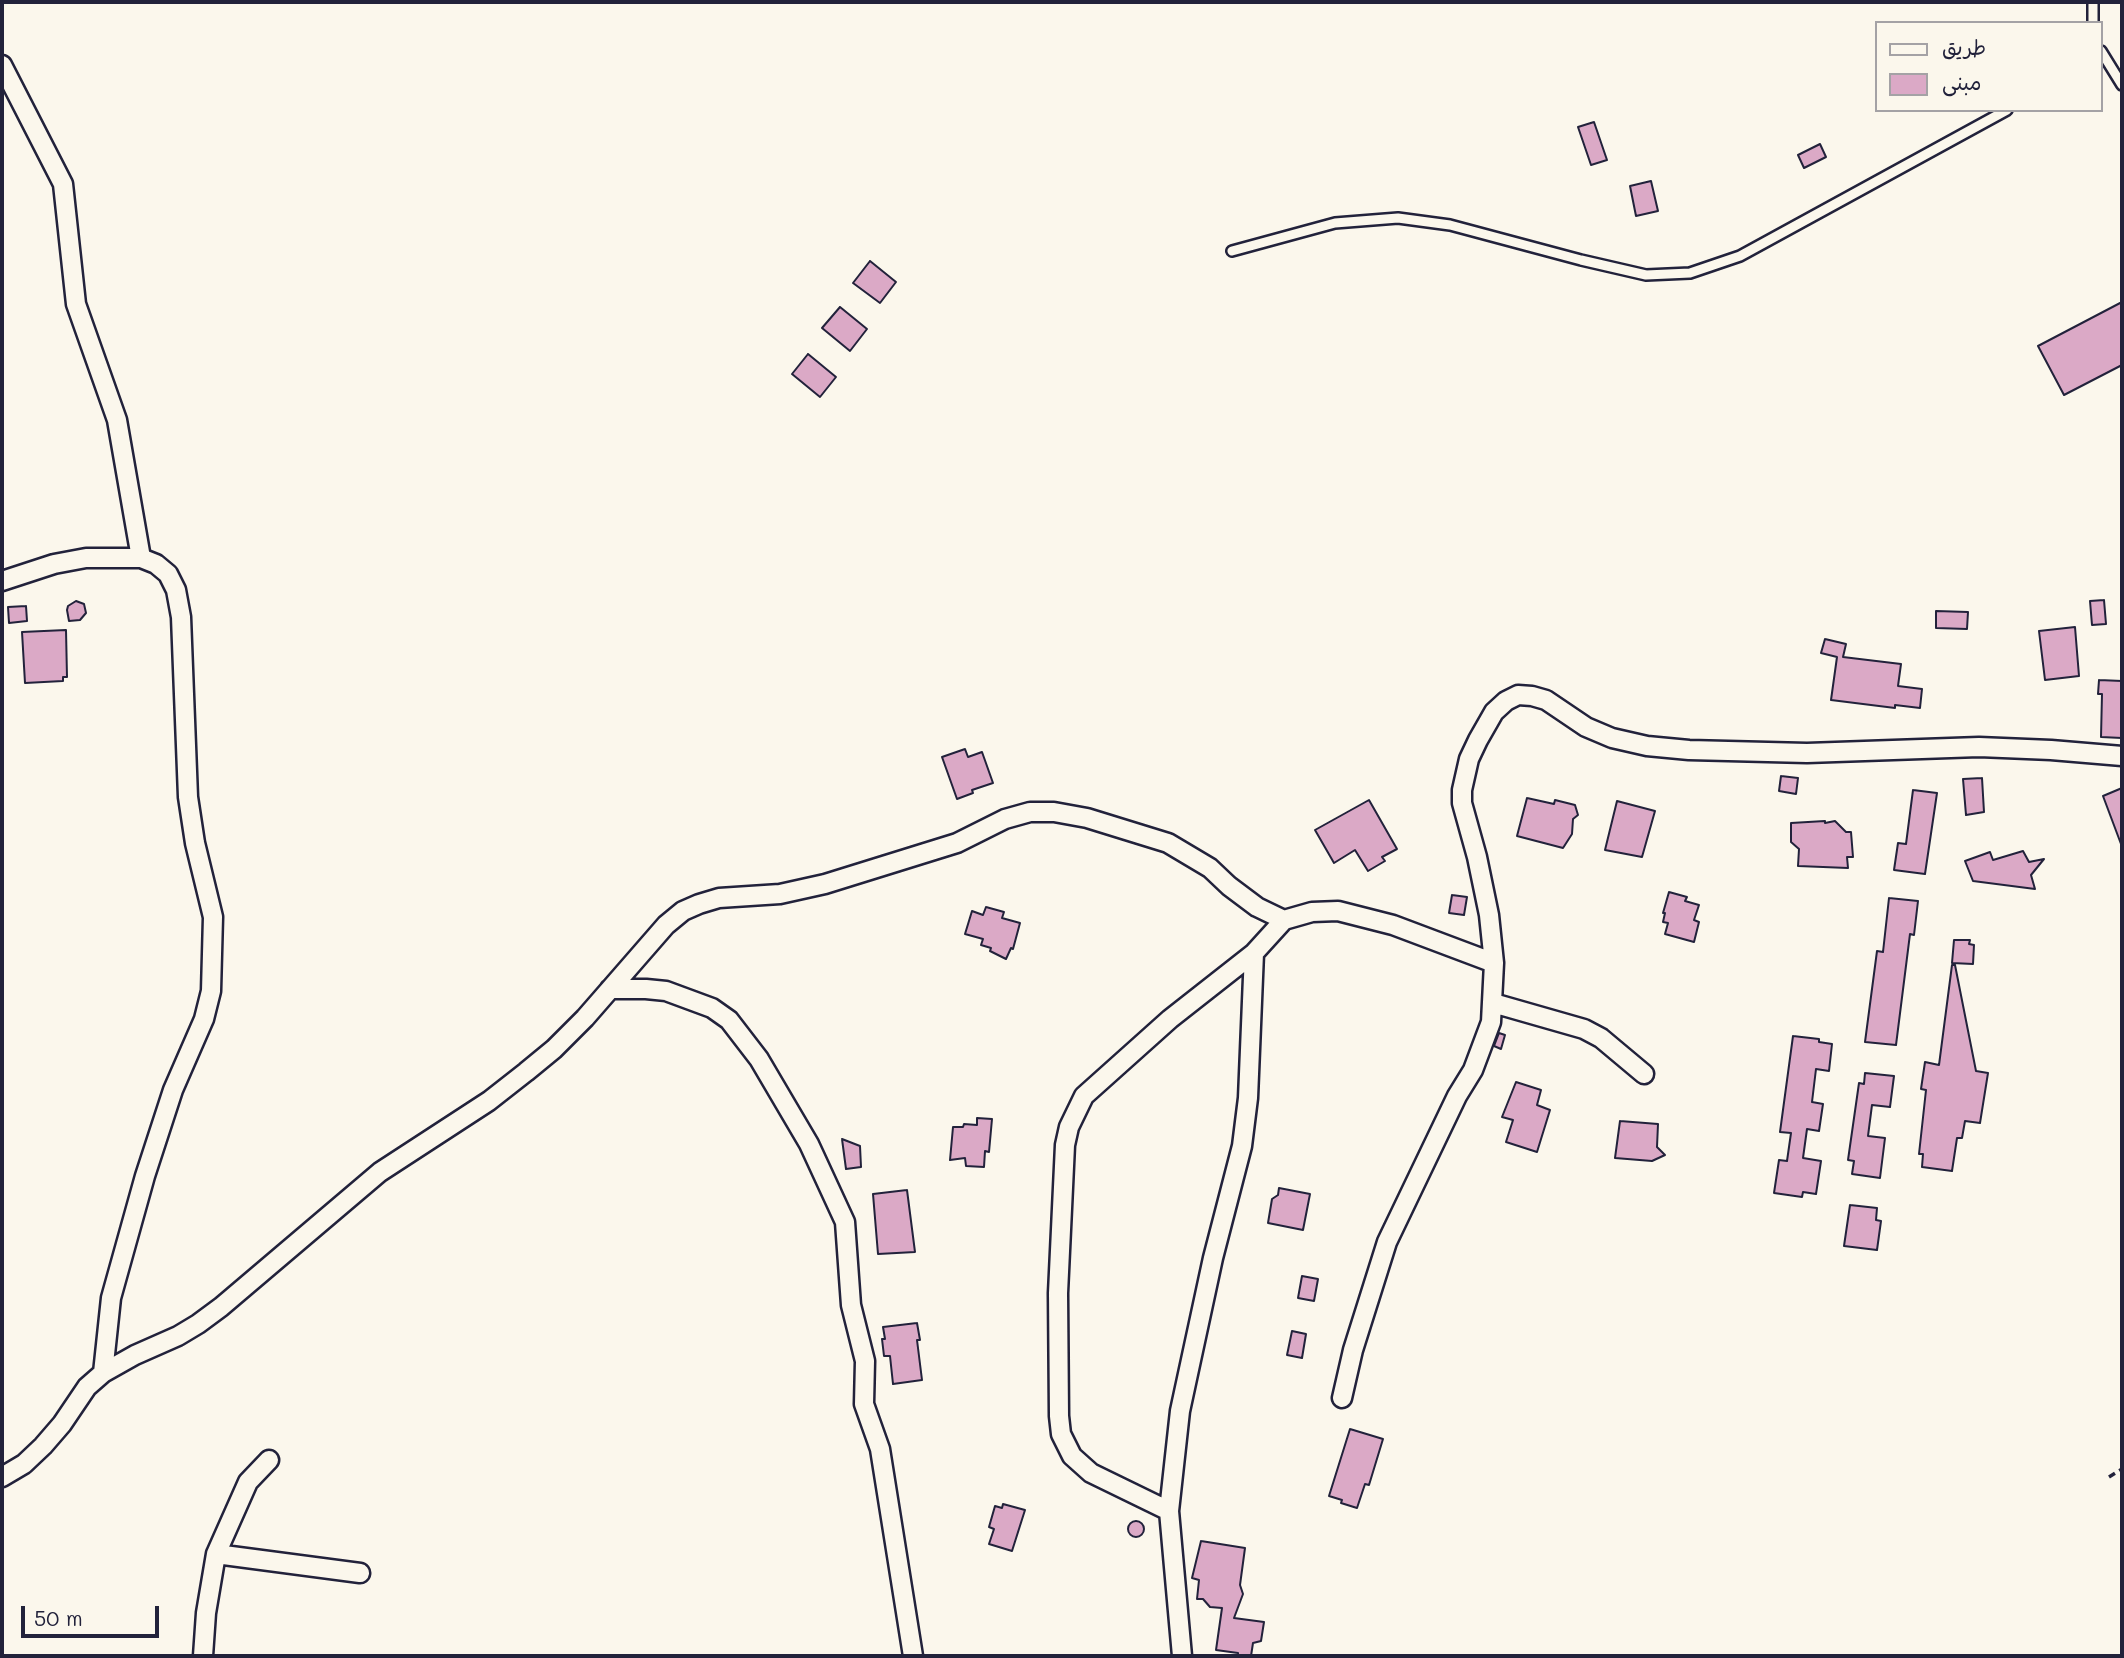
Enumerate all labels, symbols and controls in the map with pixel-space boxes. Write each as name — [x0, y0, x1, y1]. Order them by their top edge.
legend — [1876, 21, 2103, 112]
text: طريق — [1942, 33, 1986, 60]
text: مبنى — [1942, 68, 1981, 95]
scale bar — [24, 1592, 163, 1636]
text: 50 m — [34, 1604, 83, 1631]

